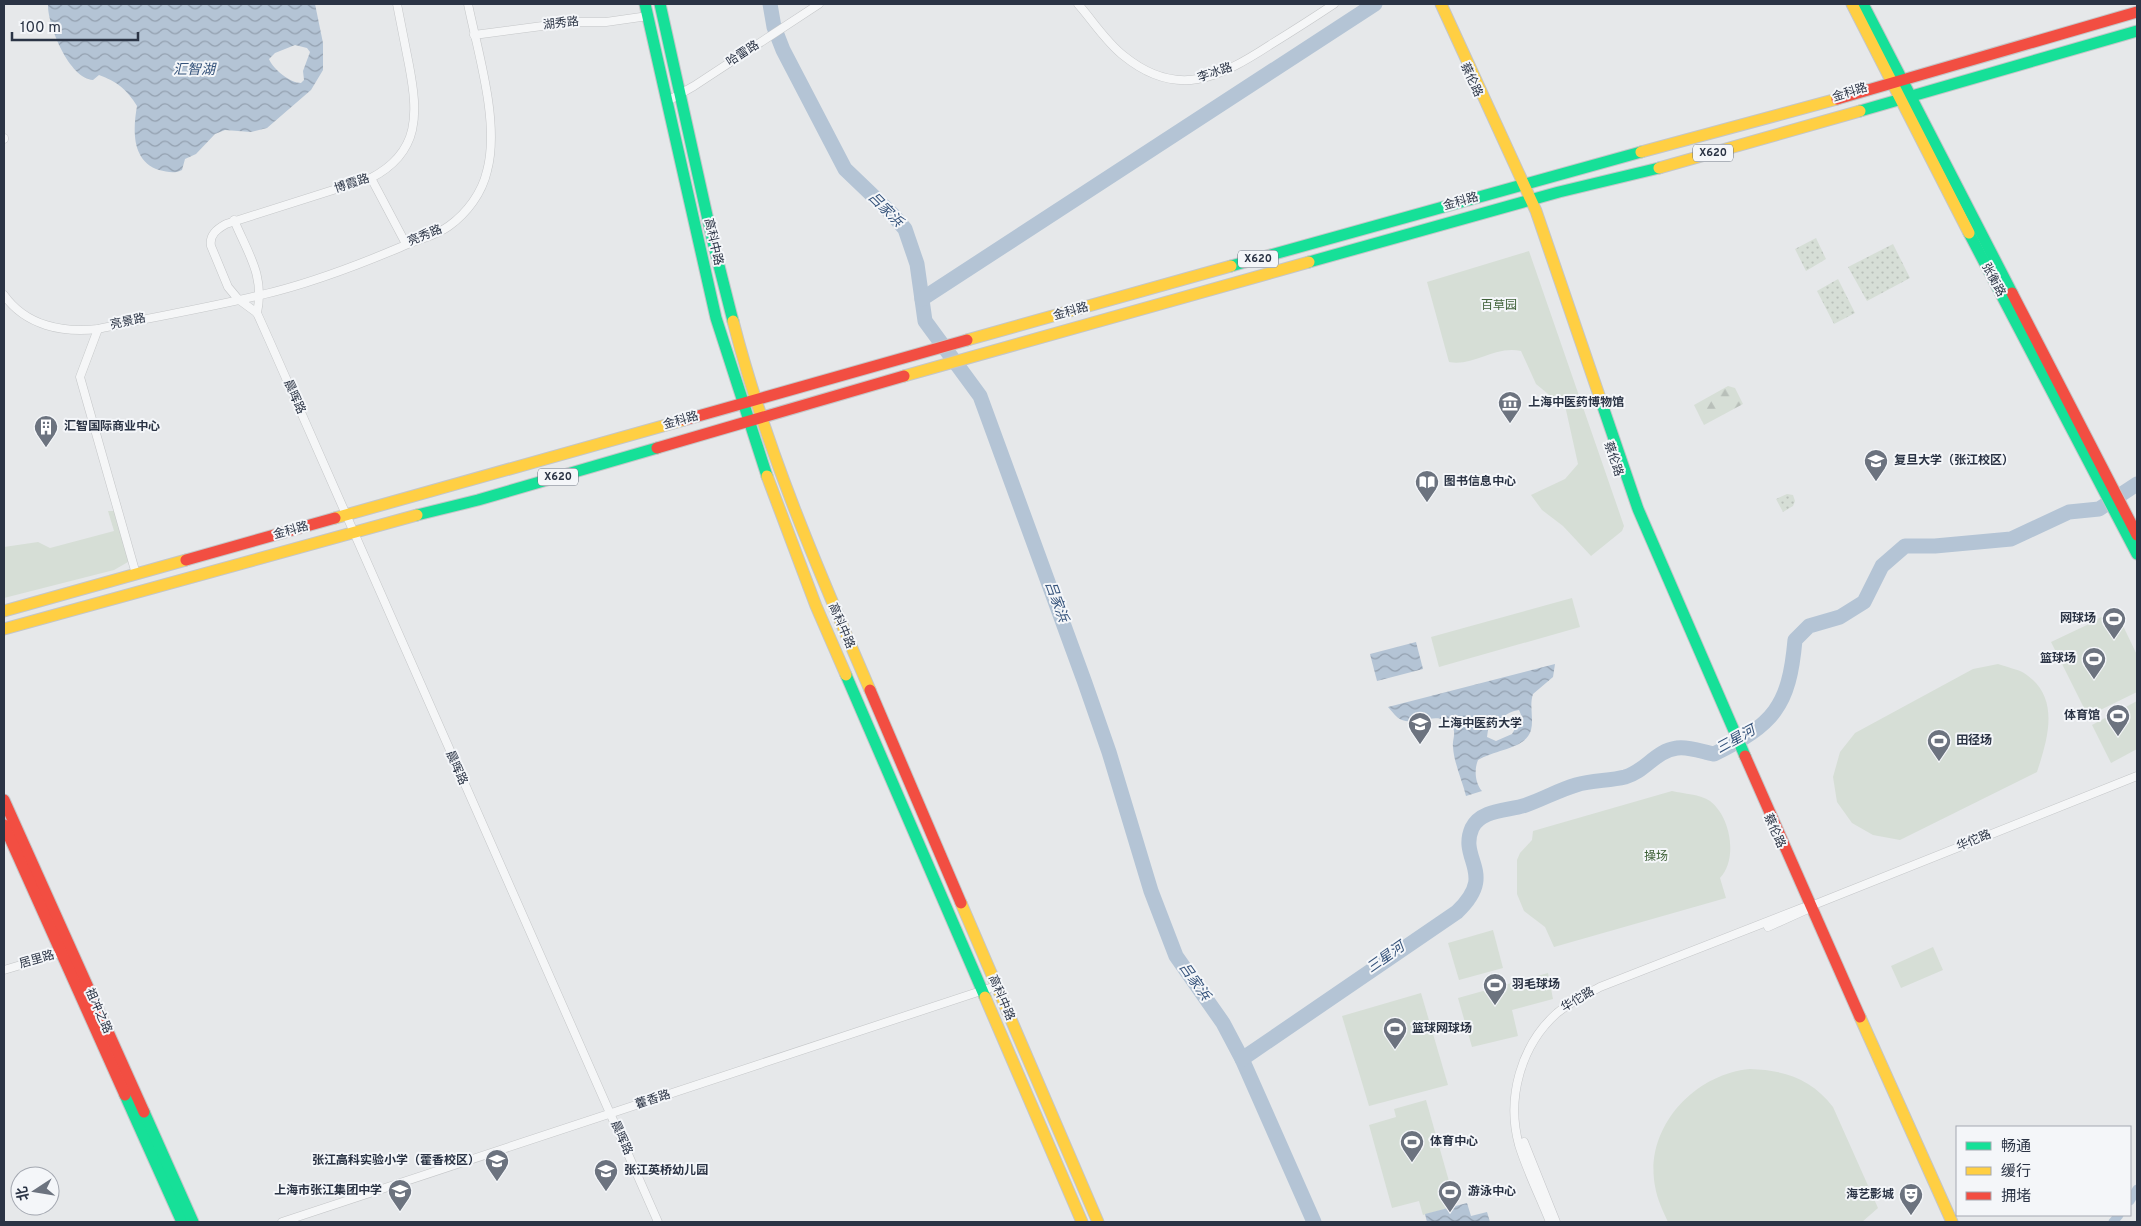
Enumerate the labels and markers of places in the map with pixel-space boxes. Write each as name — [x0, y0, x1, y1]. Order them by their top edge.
museum icon: 上海中医药博物馆 — [1497, 390, 1523, 424]
place label: 上海中医药博物馆 — [1528, 395, 1624, 411]
building icon: 汇智国际商业中心 — [33, 414, 59, 448]
place label: 汇智国际商业中心 — [64, 419, 160, 435]
school or university icon: 复旦大学（张江校区） — [1863, 448, 1889, 482]
place label: 复旦大学（张江校区） — [1894, 453, 2014, 469]
library icon: 图书信息中心 — [1414, 469, 1440, 503]
place label: 图书信息中心 — [1444, 474, 1516, 490]
sports icon: 网球场 — [2101, 606, 2127, 640]
place label: 网球场 — [2060, 611, 2096, 627]
sports icon: 篮球场 — [2081, 646, 2107, 680]
place label: 篮球场 — [2040, 651, 2076, 667]
sports icon: 体育馆 — [2105, 703, 2131, 737]
place label: 体育馆 — [2064, 708, 2100, 724]
school or university icon: 上海中医药大学 — [1407, 711, 1433, 745]
place label: 上海中医药大学 — [1438, 716, 1522, 732]
sports icon: 田径场 — [1926, 728, 1952, 762]
place label: 田径场 — [1956, 733, 1992, 749]
sports icon: 羽毛球场 — [1482, 972, 1508, 1006]
place label: 羽毛球场 — [1512, 977, 1560, 993]
sports icon: 篮球网球场 — [1382, 1016, 1408, 1050]
place label: 篮球网球场 — [1412, 1021, 1472, 1037]
sports icon: 体育中心 — [1399, 1129, 1425, 1163]
place label: 体育中心 — [1430, 1134, 1478, 1150]
school or university icon: 张江高科实验小学（藿香校区） — [484, 1148, 510, 1182]
place label: 张江高科实验小学（藿香校区） — [312, 1153, 480, 1169]
school or university icon: 张江英桥幼儿园 — [593, 1158, 619, 1192]
place label: 张江英桥幼儿园 — [624, 1163, 708, 1179]
school or university icon: 上海市张江集团中学 — [387, 1178, 413, 1212]
sports icon: 游泳中心 — [1437, 1179, 1463, 1213]
theatre icon: 海艺影城 — [1898, 1182, 1924, 1216]
place label: 上海市张江集团中学 — [274, 1183, 382, 1199]
place label: 游泳中心 — [1468, 1184, 1516, 1200]
place label: 海艺影城 — [1846, 1187, 1894, 1203]

